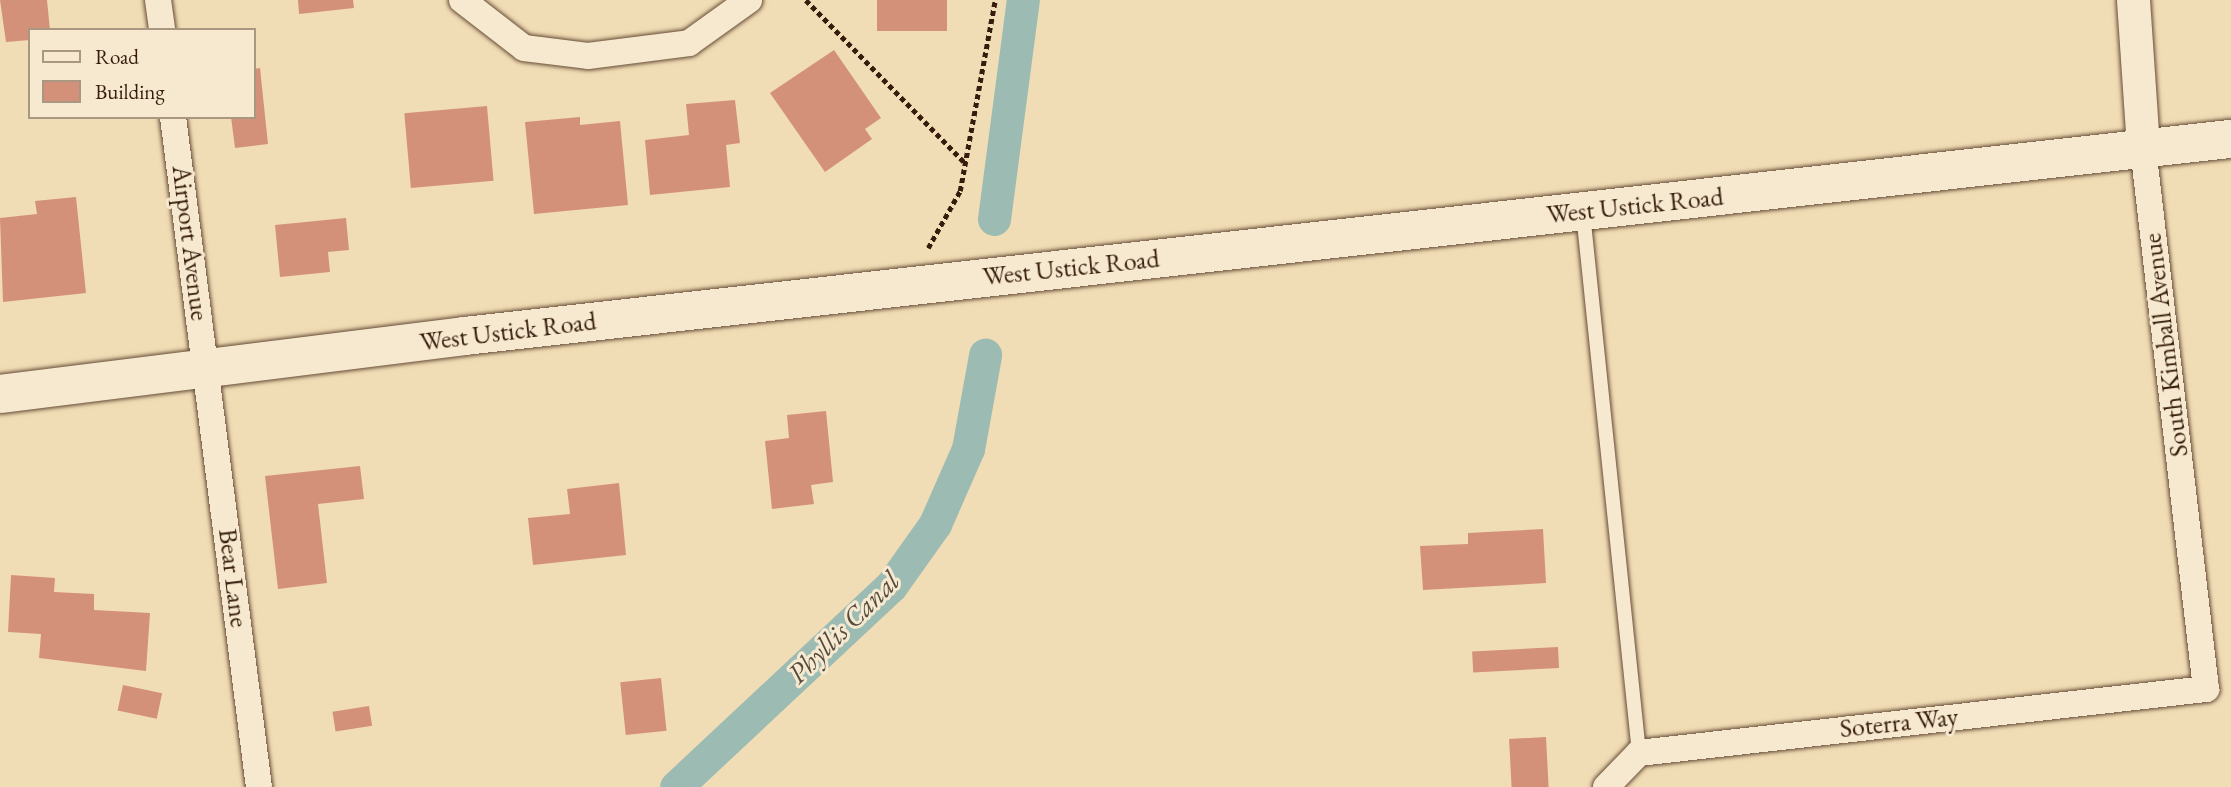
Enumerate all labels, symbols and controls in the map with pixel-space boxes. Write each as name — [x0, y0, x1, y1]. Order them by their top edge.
legend — [28, 28, 256, 119]
text: Road — [95, 43, 139, 70]
text: Building — [95, 78, 165, 105]
street label: Airport Avenue — [165, 164, 215, 322]
street label: West Ustick Road — [1545, 181, 1725, 231]
street label: South Kimball Avenue — [2137, 231, 2195, 459]
street label: West Ustick Road — [981, 243, 1161, 293]
street label: West Ustick Road — [418, 306, 598, 358]
street label: Bear Lane — [211, 527, 255, 629]
water label: Phyllis Canal — [780, 564, 906, 690]
street label: Soterra Way — [1838, 701, 1960, 745]

